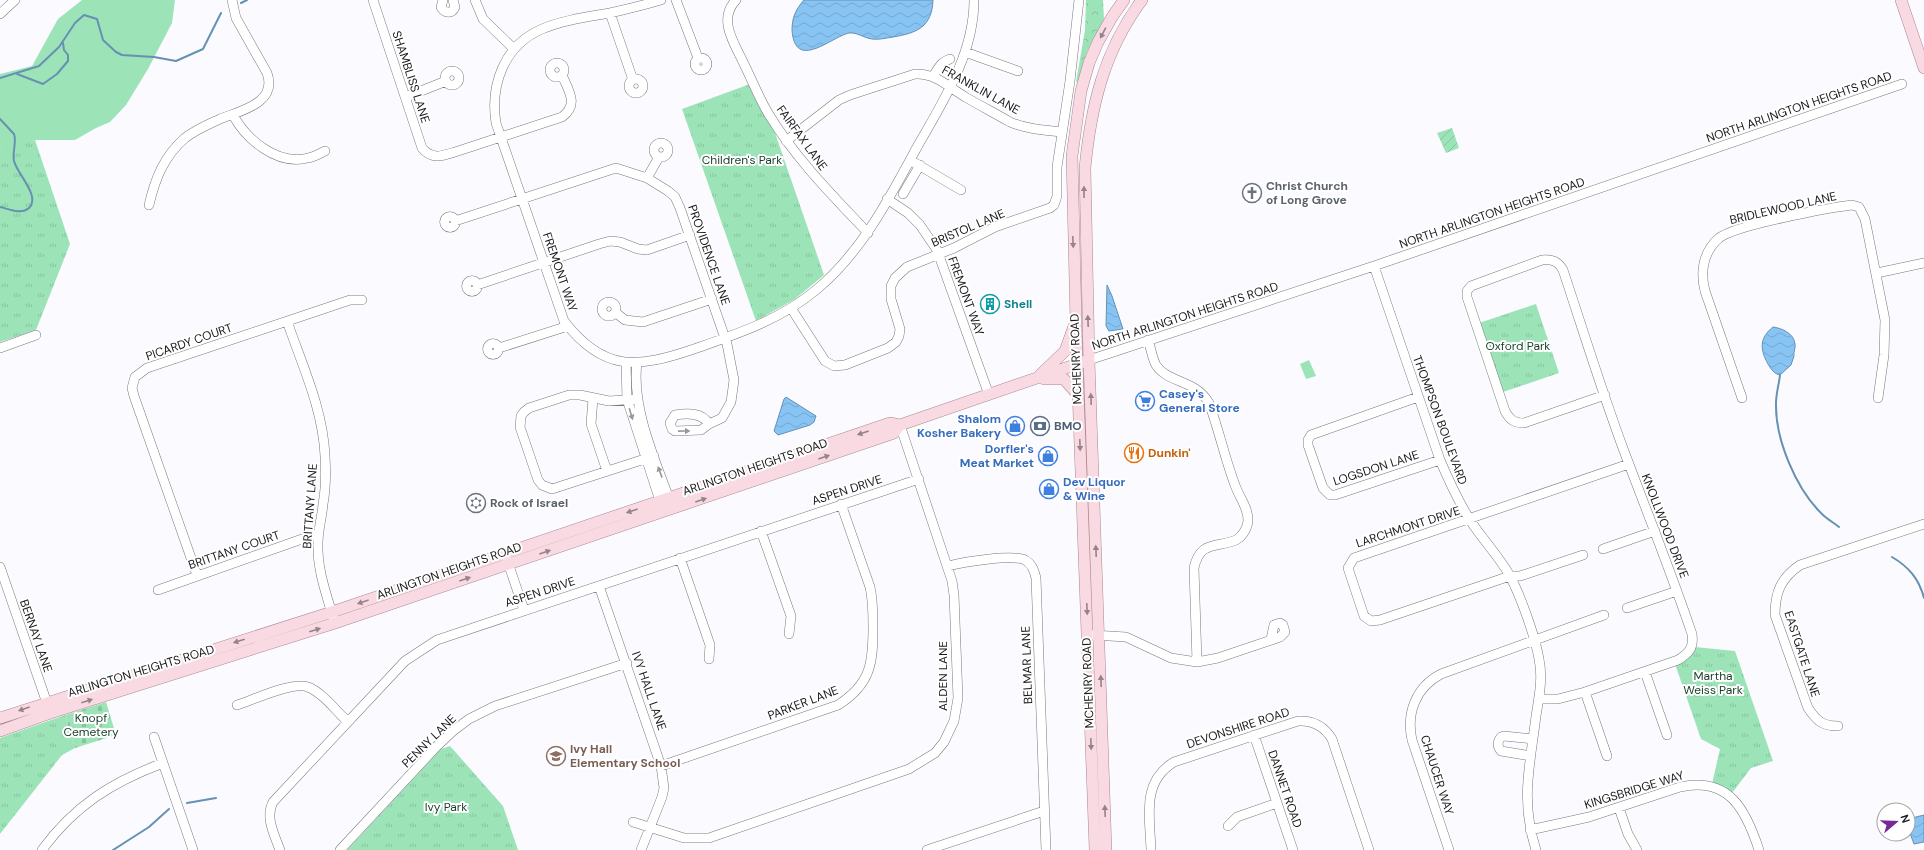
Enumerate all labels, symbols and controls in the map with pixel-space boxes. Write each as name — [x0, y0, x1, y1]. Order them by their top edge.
one-way arrow — [1100, 27, 1106, 39]
street label: SHAMBLISS LANE — [389, 29, 434, 125]
street label: FRANKLIN LANE — [939, 62, 1023, 118]
street label: NORTH ARLINGTON HEIGHTS ROAD — [1704, 68, 1894, 146]
street label: FAIRFAX LANE — [773, 102, 831, 174]
park label: Children's Park — [702, 152, 782, 168]
street label: NORTH ARLINGTON HEIGHTS ROAD — [1397, 174, 1587, 252]
place label: Christ Church of Long Grove — [1266, 178, 1348, 208]
church icon: Christ Church of Long Grove — [1241, 182, 1263, 204]
one-way arrow — [1081, 185, 1087, 198]
street label: BRIDLEWOOD LANE — [1728, 188, 1838, 228]
street label: PROVIDENCE LANE — [684, 203, 734, 308]
street label: BRISTOL LANE — [929, 205, 1007, 251]
street label: FREMONT WAY — [539, 230, 581, 314]
one-way arrow — [1070, 236, 1077, 248]
street label: FREMONT WAY — [944, 254, 988, 338]
street label: NORTH ARLINGTON HEIGHTS ROAD — [1090, 278, 1280, 354]
building icon: Shell — [979, 293, 1001, 315]
place label: Shell — [1004, 296, 1032, 312]
street label: MCHENRY ROAD — [1066, 313, 1086, 405]
one-way arrow — [1085, 315, 1091, 328]
street label: PICARDY COURT — [144, 320, 235, 364]
park label: Oxford Park — [1486, 338, 1550, 354]
street label: THOMPSON BOULEVARD — [1409, 353, 1471, 487]
place label: Casey's General Store — [1159, 386, 1240, 416]
supermarket icon: Casey's General Store — [1134, 390, 1156, 412]
one-way arrow — [1088, 392, 1094, 405]
one-way arrow — [628, 409, 634, 421]
place label: Shalom Kosher Bakery — [917, 411, 1002, 441]
shop icon: Shalom Kosher Bakery — [1004, 415, 1026, 437]
bank icon: BMO — [1029, 415, 1051, 437]
place label: BMO — [1054, 418, 1082, 434]
one-way arrow — [678, 428, 691, 434]
one-way arrow — [857, 430, 869, 436]
street label: ARLINGTON HEIGHTS ROAD — [680, 435, 830, 499]
one-way arrow — [1077, 439, 1084, 451]
place label: Dorfler's Meat Market — [960, 441, 1034, 471]
restaurant icon: Dunkin' — [1123, 442, 1145, 464]
shop icon: Dorfler's Meat Market — [1037, 445, 1059, 467]
place label: Dunkin' — [1148, 445, 1191, 461]
street label: LOGSDON LANE — [1331, 447, 1421, 489]
one-way arrow — [818, 454, 830, 460]
street label: BRITTANY LANE — [299, 463, 321, 549]
one-way arrow — [656, 466, 662, 478]
street label: ASPEN DRIVE — [810, 471, 884, 509]
street label: KNOLLWOOD DRIVE — [1638, 471, 1692, 581]
place label: Dev Liquor & Wine — [1063, 474, 1126, 504]
shop icon: Dev Liquor & Wine — [1038, 478, 1060, 500]
synagogue icon: Rock of Israel — [465, 492, 487, 514]
place label: Rock of Israel — [490, 495, 568, 511]
one-way arrow — [695, 496, 707, 502]
street label: LARCHMONT DRIVE — [1354, 503, 1462, 551]
one-way arrow — [625, 508, 637, 514]
street label: BRITTANY COURT — [186, 527, 282, 573]
street label: ARLINGTON HEIGHTS ROAD — [374, 539, 524, 603]
one-way arrow — [1093, 545, 1100, 557]
one-way arrow — [540, 549, 552, 555]
street label: ASPEN DRIVE — [503, 573, 577, 611]
one-way arrow — [459, 576, 471, 582]
street label: BERNAY LANE — [16, 597, 56, 675]
one-way arrow — [356, 599, 368, 605]
one-way arrow — [1084, 603, 1090, 616]
street label: EASTGATE LANE — [1780, 609, 1824, 699]
street label: BELMAR LANE — [1018, 625, 1036, 704]
one-way arrow — [309, 627, 321, 633]
street label: MCHENRY ROAD — [1078, 637, 1098, 729]
one-way arrow — [233, 638, 245, 644]
street label: ARLINGTON HEIGHTS ROAD — [66, 641, 216, 701]
street label: ALDEN LANE — [935, 641, 951, 711]
street label: IVY HALL LANE — [628, 649, 670, 733]
park label: Martha Weiss Park — [1683, 668, 1743, 698]
one-way arrow — [1098, 674, 1104, 687]
street label: PARKER LANE — [765, 682, 841, 724]
one-way arrow — [82, 698, 94, 704]
street label: DEVONSHIRE ROAD — [1184, 704, 1292, 752]
one-way arrow — [17, 707, 29, 713]
park label: Knopf Cemetery — [63, 710, 119, 740]
street label: PENNY LANE — [398, 711, 460, 771]
street label: CHAUCER WAY — [1417, 733, 1457, 817]
one-way arrow — [1088, 738, 1095, 750]
place label: Ivy Hall Elementary School — [570, 741, 680, 771]
school or university icon: Ivy Hall Elementary School — [545, 745, 567, 767]
street label: DANNET ROAD — [1264, 748, 1306, 830]
street label: KINGSBRIDGE WAY — [1582, 767, 1686, 813]
park label: Ivy Park — [425, 799, 467, 815]
north arrow — [1876, 802, 1916, 842]
one-way arrow — [1102, 804, 1108, 817]
text: N — [1898, 813, 1913, 825]

